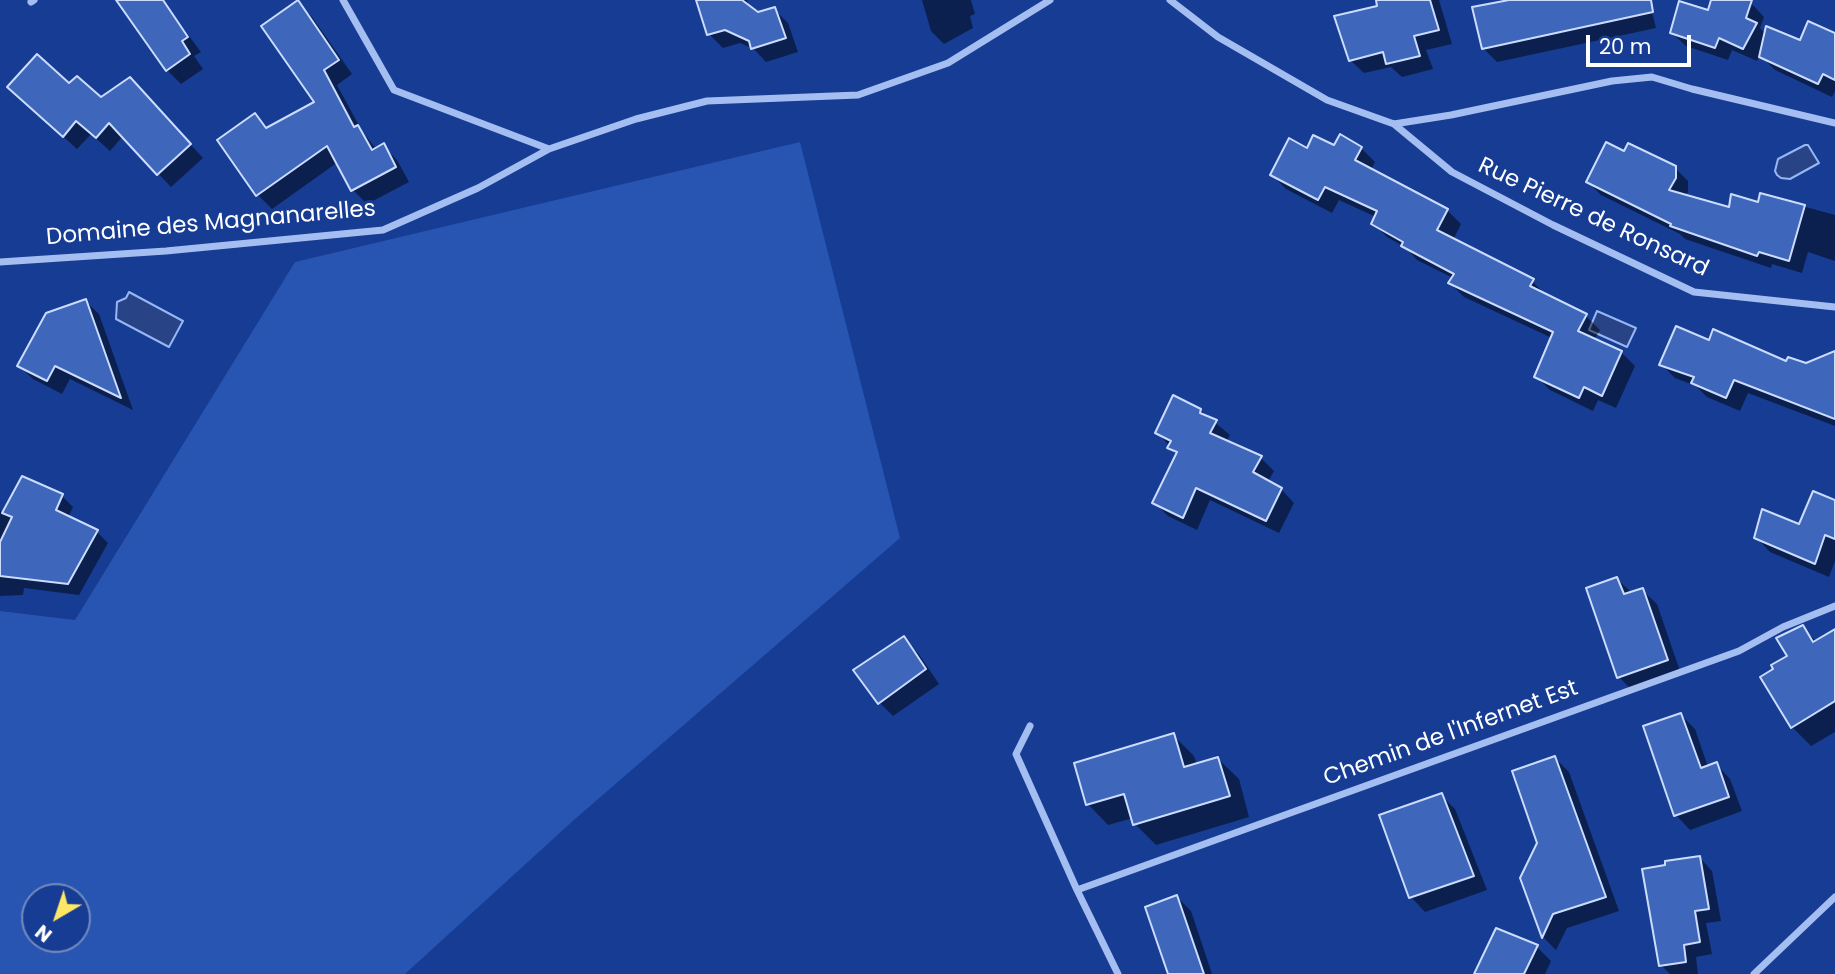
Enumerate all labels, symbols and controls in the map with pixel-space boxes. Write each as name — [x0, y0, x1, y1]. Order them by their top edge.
scale bar — [1590, 21, 1695, 65]
text: 20 m — [1599, 32, 1652, 61]
street label: Rue Pierre de Ronsard — [1473, 152, 1713, 284]
street label: Domaine des Magnanarelles — [45, 196, 377, 252]
street label: Chemin de l'Infernet Est — [1320, 675, 1582, 793]
north arrow — [21, 883, 91, 953]
text: N — [30, 918, 58, 948]

